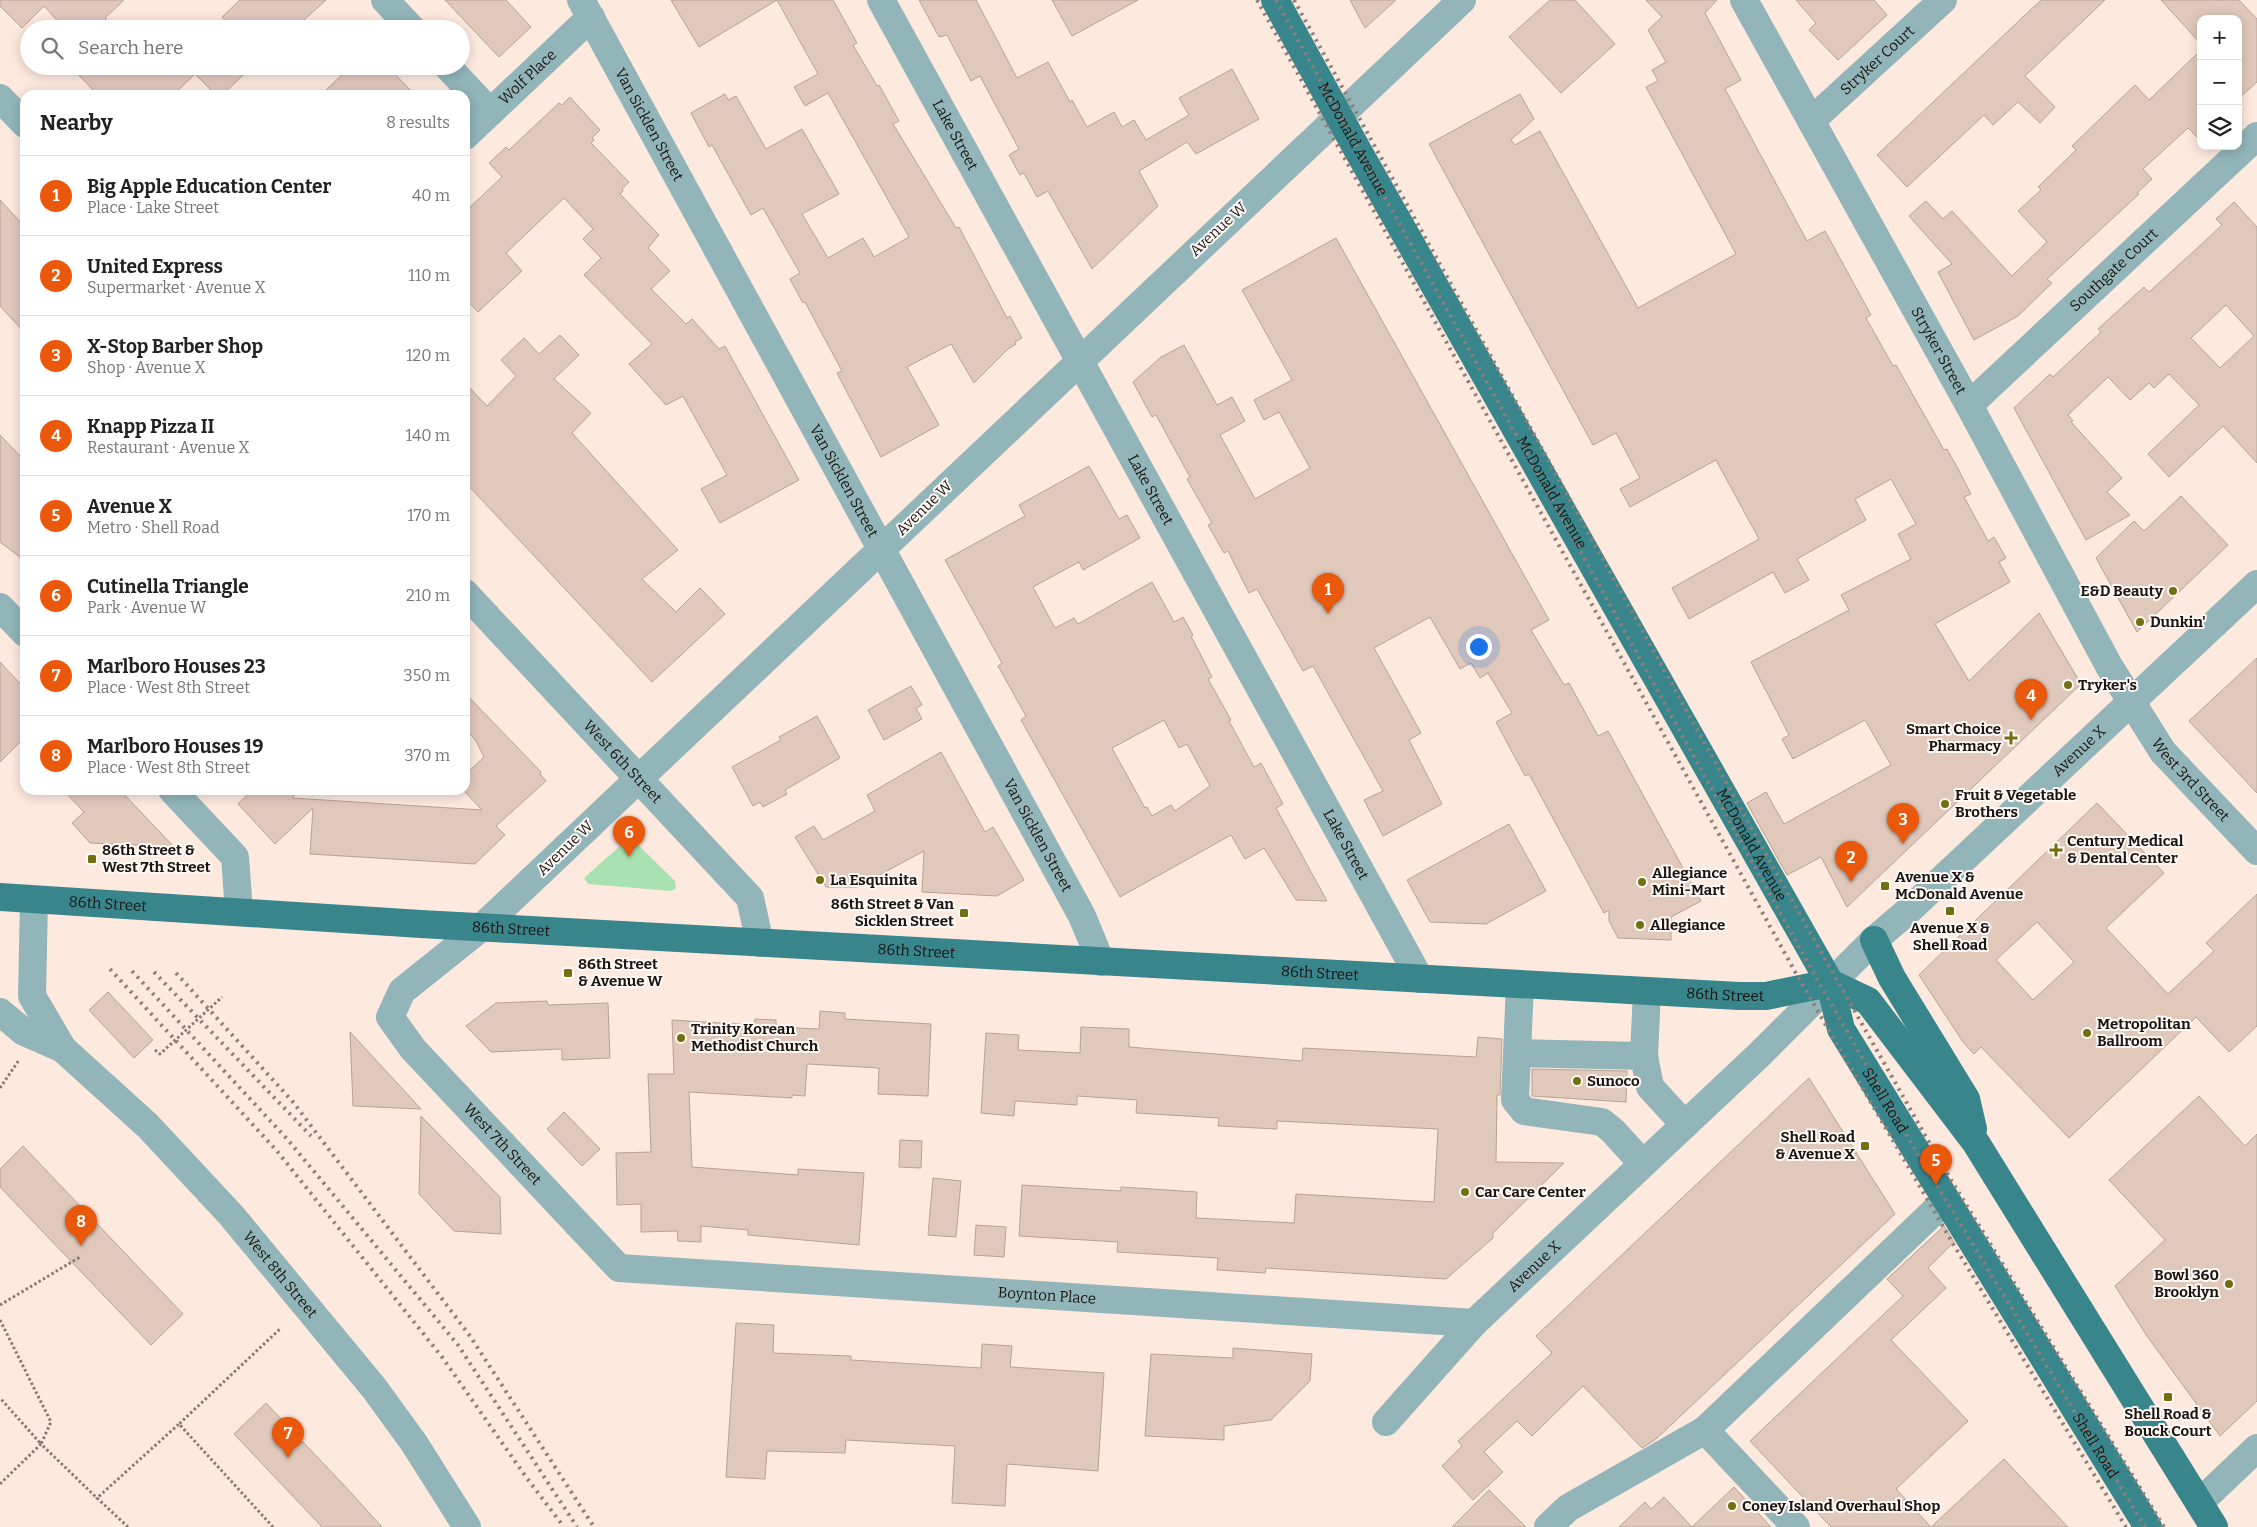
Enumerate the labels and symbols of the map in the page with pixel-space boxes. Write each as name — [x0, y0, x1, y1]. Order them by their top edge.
street label: Stryker Court — [1837, 21, 1919, 99]
street label: Wolf Place — [495, 46, 560, 108]
street label: Van Sicklen Street — [611, 65, 688, 185]
street label: McDonald Avenue — [1314, 79, 1391, 199]
street label: Lake Street — [929, 96, 982, 174]
street label: Avenue W — [1186, 198, 1251, 260]
street label: Southgate Court — [2066, 224, 2162, 315]
street label: Stryker Street — [1907, 304, 1970, 398]
street label: Van Sicklen Street — [806, 421, 882, 541]
street label: McDonald Avenue — [1513, 433, 1591, 552]
street label: Lake Street — [1124, 451, 1178, 529]
street label: Avenue W — [892, 476, 956, 539]
pin: 1 — [1312, 573, 1344, 614]
place label: E&D Beauty — [2080, 582, 2164, 600]
marker: E&D Beauty — [2167, 585, 2179, 597]
place label: Dunkin' — [2150, 613, 2206, 631]
marker: Dunkin' — [2134, 616, 2146, 628]
your location — [1466, 634, 1492, 660]
place label: Tryker's — [2078, 676, 2137, 694]
pin: 4 — [2015, 679, 2047, 720]
marker: Tryker's — [2062, 679, 2074, 691]
street label: West 6th Street — [580, 717, 666, 807]
place label: Smart Choice Pharmacy — [1906, 720, 2002, 755]
street label: Avenue X — [2048, 721, 2109, 780]
marker: Smart Choice Pharmacy — [2005, 732, 2017, 744]
street label: West 3rd Street — [2148, 735, 2234, 826]
street label: Van Sicklen Street — [1000, 776, 1076, 895]
street label: McDonald Avenue — [1712, 785, 1791, 904]
place label: Fruit & Vegetable Brothers — [1955, 786, 2076, 821]
marker: Fruit & Vegetable Brothers — [1939, 798, 1951, 810]
pin: 3 — [1887, 803, 1919, 844]
street label: Lake Street — [1319, 806, 1373, 883]
street label: Avenue W — [533, 816, 597, 879]
pin: 6 — [613, 816, 645, 857]
place label: Century Medical & Dental Center — [2067, 832, 2184, 867]
place label: 86th Street & West 7th Street — [102, 841, 211, 876]
pin: 2 — [1835, 841, 1867, 882]
marker: Century Medical & Dental Center — [2049, 843, 2063, 857]
marker: 86th Street & West 7th Street — [86, 853, 98, 865]
place label: Allegiance Mini-Mart — [1652, 864, 1727, 899]
place label: Avenue X & McDonald Avenue — [1895, 868, 2023, 903]
place label: La Esquinita — [830, 871, 918, 889]
marker: La Esquinita — [814, 874, 826, 886]
marker: Allegiance Mini-Mart — [1636, 876, 1648, 888]
marker: Avenue X & McDonald Avenue — [1879, 880, 1891, 892]
street label: 86th Street — [68, 892, 148, 915]
place label: 86th Street & Van Sicklen Street — [831, 895, 954, 930]
marker: Avenue X & Shell Road — [1944, 905, 1956, 917]
marker: 86th Street & Van Sicklen Street — [958, 907, 970, 919]
place label: Allegiance — [1650, 916, 1725, 934]
street label: 86th Street — [472, 918, 551, 940]
marker: Allegiance — [1634, 919, 1646, 931]
place label: Avenue X & Shell Road — [1910, 919, 1990, 954]
street label: 86th Street — [877, 940, 956, 962]
place label: 86th Street & Avenue W — [578, 955, 663, 990]
street label: 86th Street — [1280, 962, 1360, 984]
marker: 86th Street & Avenue W — [562, 967, 574, 979]
street label: 86th Street — [1686, 984, 1765, 1005]
place label: Metropolitan Ballroom — [2097, 1015, 2191, 1050]
place label: Trinity Korean Methodist Church — [691, 1020, 819, 1055]
marker: Metropolitan Ballroom — [2081, 1027, 2093, 1039]
marker: Trinity Korean Methodist Church — [675, 1032, 687, 1044]
street label: Shell Road — [1858, 1064, 1912, 1136]
place label: Sunoco — [1587, 1072, 1640, 1090]
marker: Sunoco — [1571, 1075, 1583, 1087]
street label: West 7th Street — [460, 1099, 546, 1189]
place label: Shell Road & Avenue X — [1775, 1128, 1855, 1163]
marker: Shell Road & Avenue X — [1859, 1140, 1871, 1152]
pin: 5 — [1920, 1144, 1952, 1185]
place label: Car Care Center — [1475, 1183, 1586, 1201]
marker: Car Care Center — [1459, 1186, 1471, 1198]
pin: 8 — [65, 1205, 97, 1246]
street label: West 8th Street — [239, 1228, 322, 1322]
street label: Avenue X — [1504, 1237, 1565, 1296]
place label: Bowl 360 Brooklyn — [2154, 1266, 2219, 1301]
marker: Bowl 360 Brooklyn — [2223, 1278, 2235, 1290]
street label: Boynton Place — [997, 1283, 1097, 1308]
marker: Shell Road & Bouck Court — [2162, 1391, 2174, 1403]
place label: Shell Road & Bouck Court — [2124, 1405, 2212, 1440]
street label: Shell Road — [2069, 1410, 2122, 1482]
pin: 7 — [272, 1417, 304, 1458]
place label: Coney Island Overhaul Shop — [1742, 1497, 1940, 1515]
marker: Coney Island Overhaul Shop — [1726, 1500, 1738, 1512]

